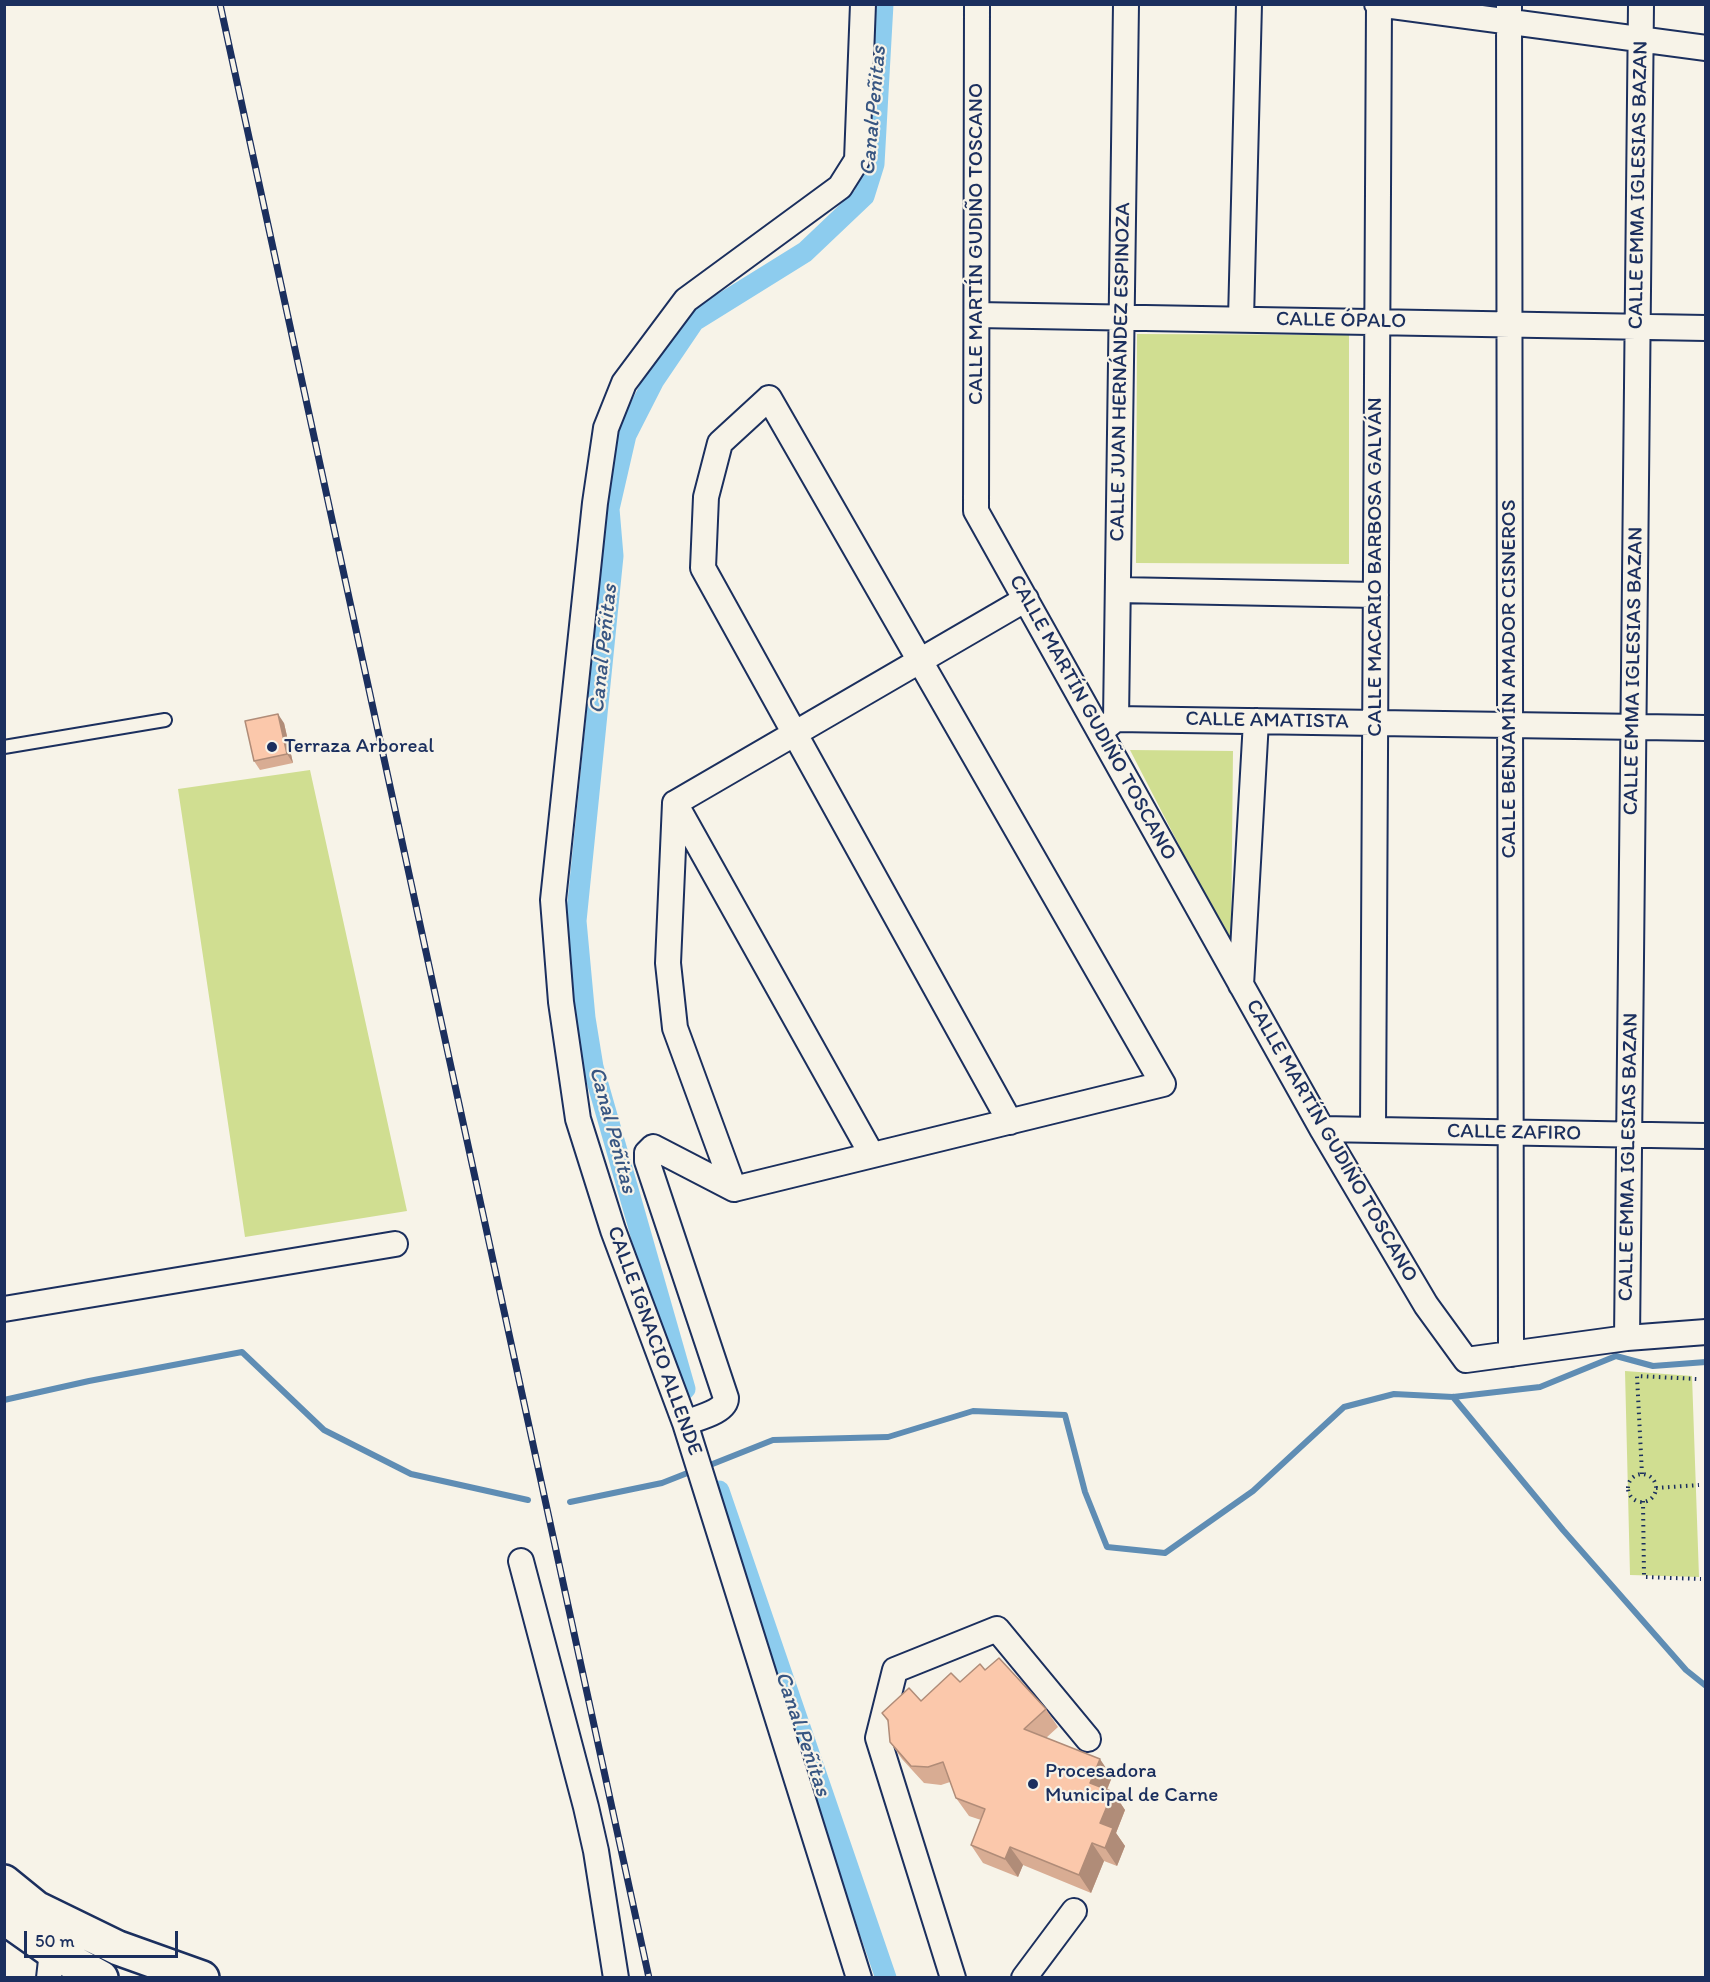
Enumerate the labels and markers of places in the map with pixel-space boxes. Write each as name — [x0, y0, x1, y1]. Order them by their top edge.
place label: Terraza Arboreal — [284, 734, 434, 760]
marker: Terraza Arboreal — [265, 740, 279, 754]
place label: Procesadora Municipal de Carne — [1045, 1759, 1218, 1809]
marker: Procesadora Municipal de Carne — [1026, 1777, 1040, 1791]

